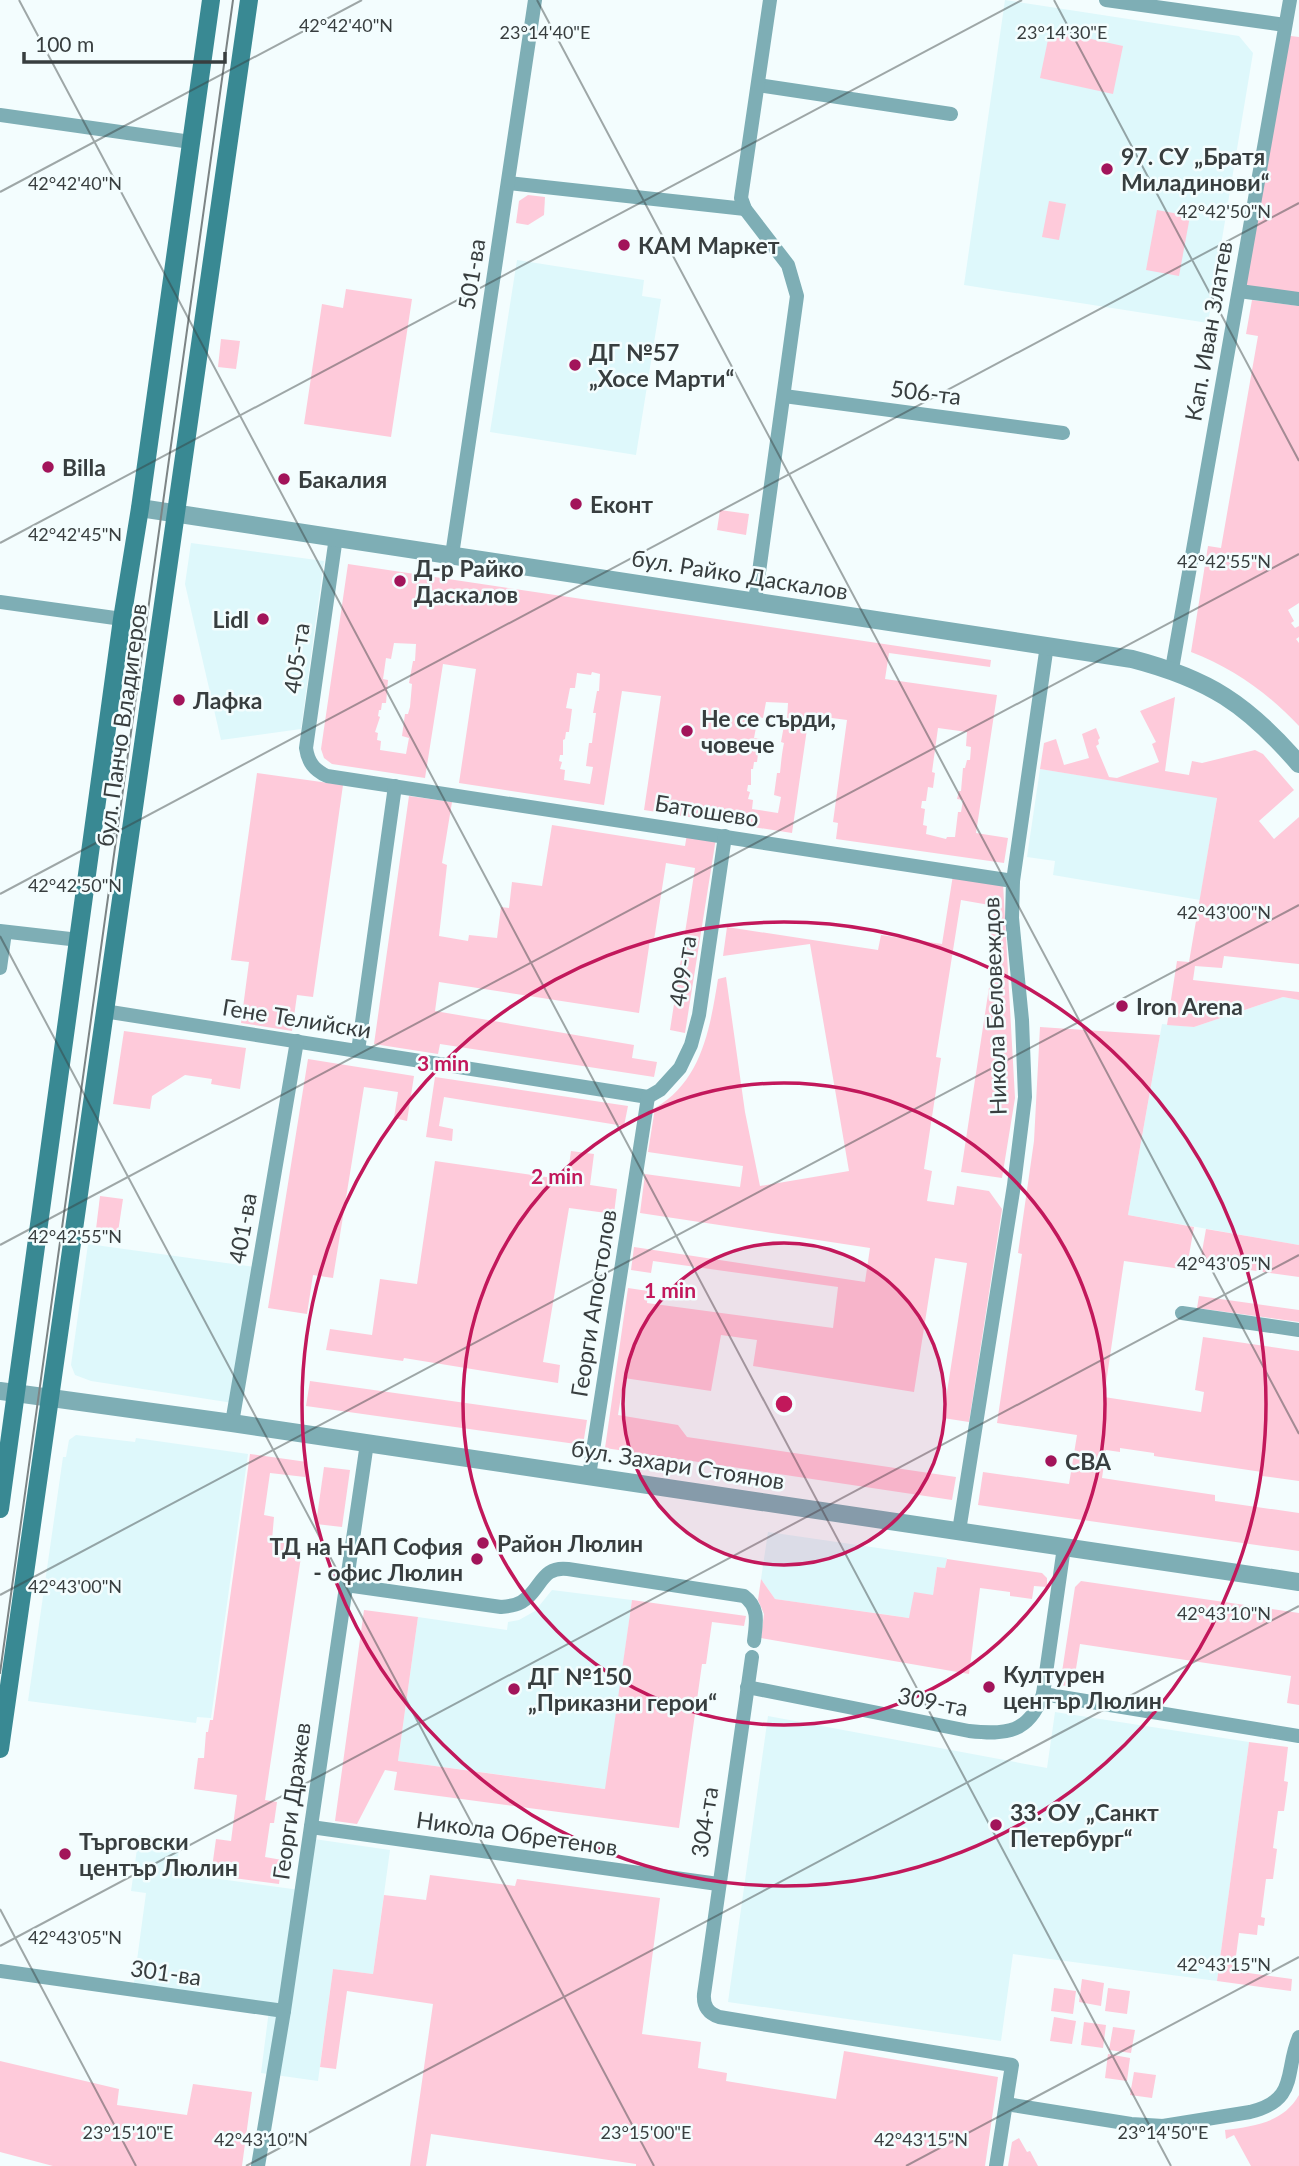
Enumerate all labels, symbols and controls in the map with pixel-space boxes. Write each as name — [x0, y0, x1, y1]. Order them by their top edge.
text: 42°42'40"N — [299, 14, 393, 36]
scale bar — [24, 21, 226, 65]
text: 23°14'40"E — [500, 21, 590, 43]
text: 23°14'30"E — [1017, 21, 1107, 43]
text: 100 m — [35, 31, 94, 56]
place label: 97. СУ „Братя Миладинови“ — [1121, 142, 1270, 196]
marker: 97. СУ „Братя Миладинови“ — [1099, 161, 1115, 177]
text: 42°42'40"N — [28, 172, 122, 194]
text: 42°42'50"N — [1177, 200, 1271, 222]
place label: КАМ Маркет — [638, 231, 780, 259]
street label: 501-ва — [452, 237, 490, 311]
marker: КАМ Маркет — [616, 237, 632, 253]
street label: Кап. Иван Златев — [1178, 239, 1238, 423]
place label: ДГ №57 „Хосе Марти“ — [589, 338, 734, 392]
marker: ДГ №57 „Хосе Марти“ — [567, 357, 583, 373]
street label: 506-та — [889, 374, 963, 410]
place label: Billa — [62, 453, 106, 481]
marker: Billa — [40, 459, 56, 475]
place label: Бакалия — [298, 465, 387, 493]
marker: Бакалия — [276, 471, 292, 487]
place label: Еконт — [590, 490, 653, 518]
marker: Еконт — [568, 496, 584, 512]
text: 42°42'45"N — [28, 523, 122, 545]
street label: бул. Райко Даскалов — [630, 543, 850, 605]
text: 42°42'55"N — [1177, 550, 1271, 572]
place label: Д-р Райко Даскалов — [414, 554, 524, 608]
marker: Д-р Райко Даскалов — [392, 573, 408, 589]
street label: бул. Панчо Владигеров — [90, 602, 152, 848]
place label: Lidl — [212, 605, 249, 633]
marker: Lidl — [255, 611, 271, 627]
street label: 405-та — [277, 621, 315, 695]
place label: Лафка — [192, 686, 262, 714]
marker: Лафка — [171, 692, 187, 708]
place label: Не се сърди, човече — [701, 704, 836, 758]
marker: Не се сърди, човече — [679, 723, 695, 739]
street label: Батошево — [653, 788, 761, 832]
text: 42°42'50"N — [28, 874, 122, 896]
street label: Никола Беловеждов — [976, 896, 1012, 1116]
text: 42°43'00"N — [1177, 901, 1271, 923]
street label: 409-та — [663, 934, 701, 1008]
street label: Гене Телийски — [220, 992, 374, 1044]
place label: Iron Arena — [1136, 992, 1243, 1020]
marker: Iron Arena — [1114, 998, 1130, 1014]
text: 3 min — [417, 1050, 469, 1075]
text: 2 min — [531, 1163, 583, 1188]
street label: 401-ва — [222, 1190, 262, 1266]
street label: Георги Апостолов — [564, 1207, 622, 1399]
text: 42°42'55"N — [28, 1225, 122, 1247]
text: 42°43'05"N — [1177, 1252, 1271, 1274]
text: 1 min — [644, 1277, 696, 1302]
centre of rings — [772, 1392, 796, 1416]
street label: бул. Захари Стоянов — [569, 1433, 787, 1495]
place label: CBA — [1065, 1447, 1112, 1475]
marker: CBA — [1043, 1453, 1059, 1469]
place label: Район Люлин — [497, 1529, 643, 1557]
place label: ТД на НАП София - офис Люлин — [270, 1532, 463, 1586]
marker: Район Люлин — [475, 1535, 491, 1551]
marker: ТД на НАП София - офис Люлин — [469, 1551, 485, 1567]
text: 42°43'00"N — [28, 1575, 122, 1597]
text: 42°43'10"N — [1177, 1602, 1271, 1624]
place label: Културен център Люлин — [1003, 1660, 1162, 1714]
place label: ДГ №150 „Приказни герои“ — [528, 1662, 717, 1716]
marker: Културен център Люлин — [981, 1679, 997, 1695]
street label: 309-та — [895, 1680, 971, 1722]
marker: ДГ №150 „Приказни герои“ — [506, 1681, 522, 1697]
street label: Георги Дражев — [266, 1721, 316, 1881]
street label: 304-та — [685, 1785, 723, 1859]
place label: 33. ОУ „Санкт Петербург“ — [1010, 1798, 1159, 1852]
street label: Никола Обретенов — [415, 1805, 619, 1861]
marker: 33. ОУ „Санкт Петербург“ — [988, 1817, 1004, 1833]
place label: Търговски център Люлин — [79, 1827, 238, 1881]
marker: Търговски център Люлин — [57, 1846, 73, 1862]
text: 42°43'05"N — [28, 1926, 122, 1948]
street label: 301-ва — [129, 1953, 203, 1991]
text: 42°43'15"N — [1177, 1953, 1271, 1975]
text: 23°15'10"E — [83, 2121, 173, 2143]
text: 23°15'00"E — [601, 2121, 691, 2143]
text: 23°14'50"E — [1118, 2121, 1208, 2143]
text: 42°43'10"N — [214, 2128, 308, 2150]
text: 42°43'15"N — [874, 2128, 968, 2150]

